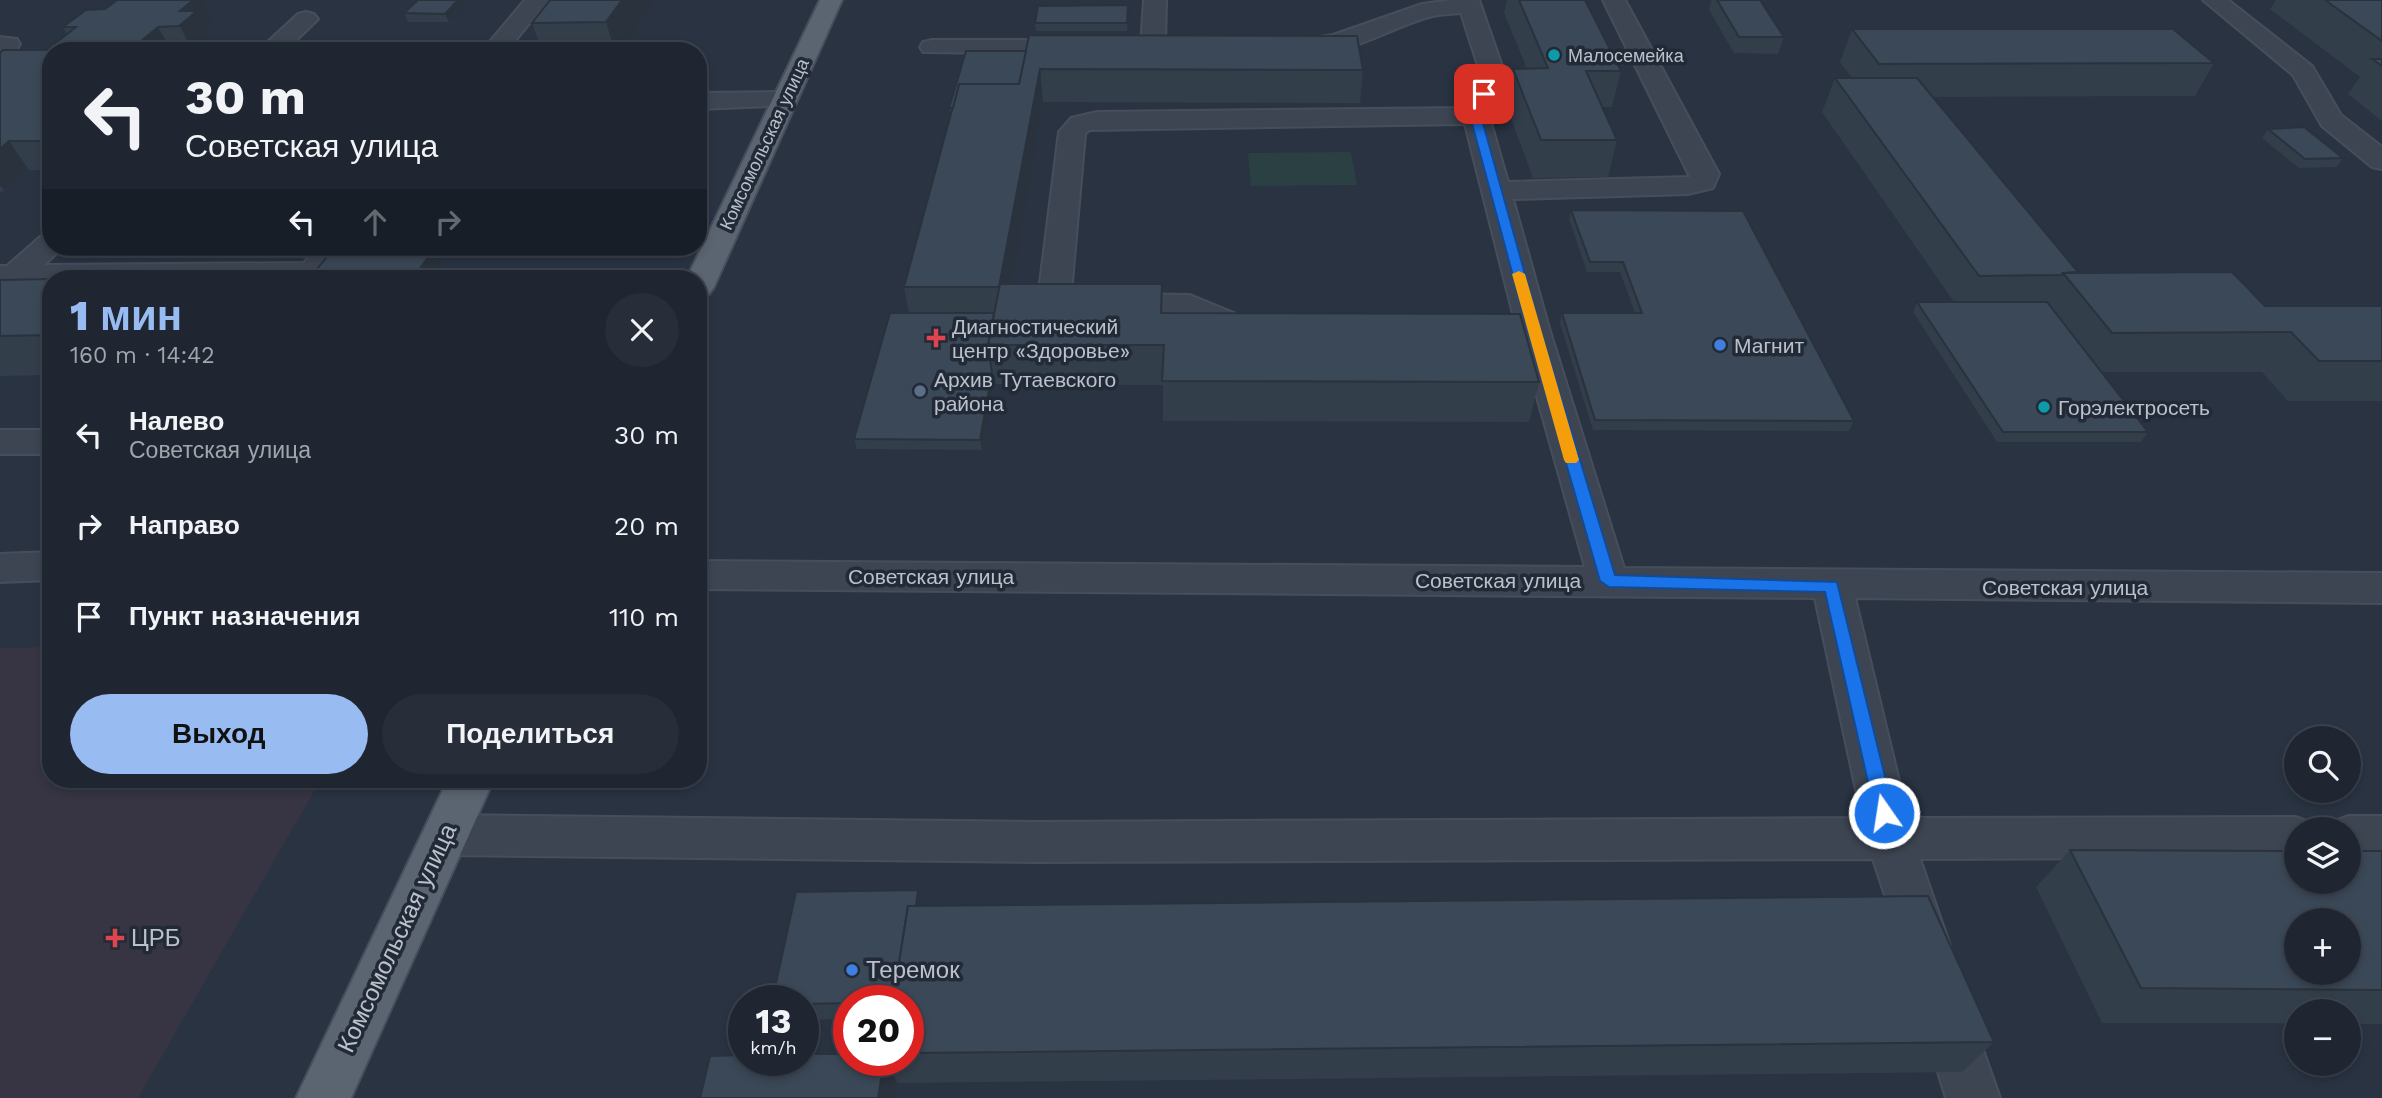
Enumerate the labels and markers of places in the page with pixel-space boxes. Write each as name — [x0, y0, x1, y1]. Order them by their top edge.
place label: Малосемейка — [1568, 45, 1685, 66]
marker: Малосемейка — [1546, 47, 1562, 63]
pin — [1454, 64, 1514, 124]
place label: Диагностический центр «Здоровье» — [952, 314, 1130, 363]
marker: Диагностический центр «Здоровье» — [926, 328, 946, 348]
place label: Магнит — [1734, 333, 1804, 358]
marker: Магнит — [1712, 337, 1728, 353]
place label: Архив Тутаевского района — [934, 367, 1116, 416]
marker: Архив Тутаевского района — [912, 383, 928, 399]
place label: Горэлектросеть — [2058, 395, 2210, 420]
marker: Горэлектросеть — [2036, 399, 2052, 415]
place label: ЦРБ — [131, 924, 181, 952]
marker: ЦРБ — [105, 928, 125, 948]
place label: Теремок — [866, 956, 960, 984]
marker: Теремок — [844, 962, 860, 978]

